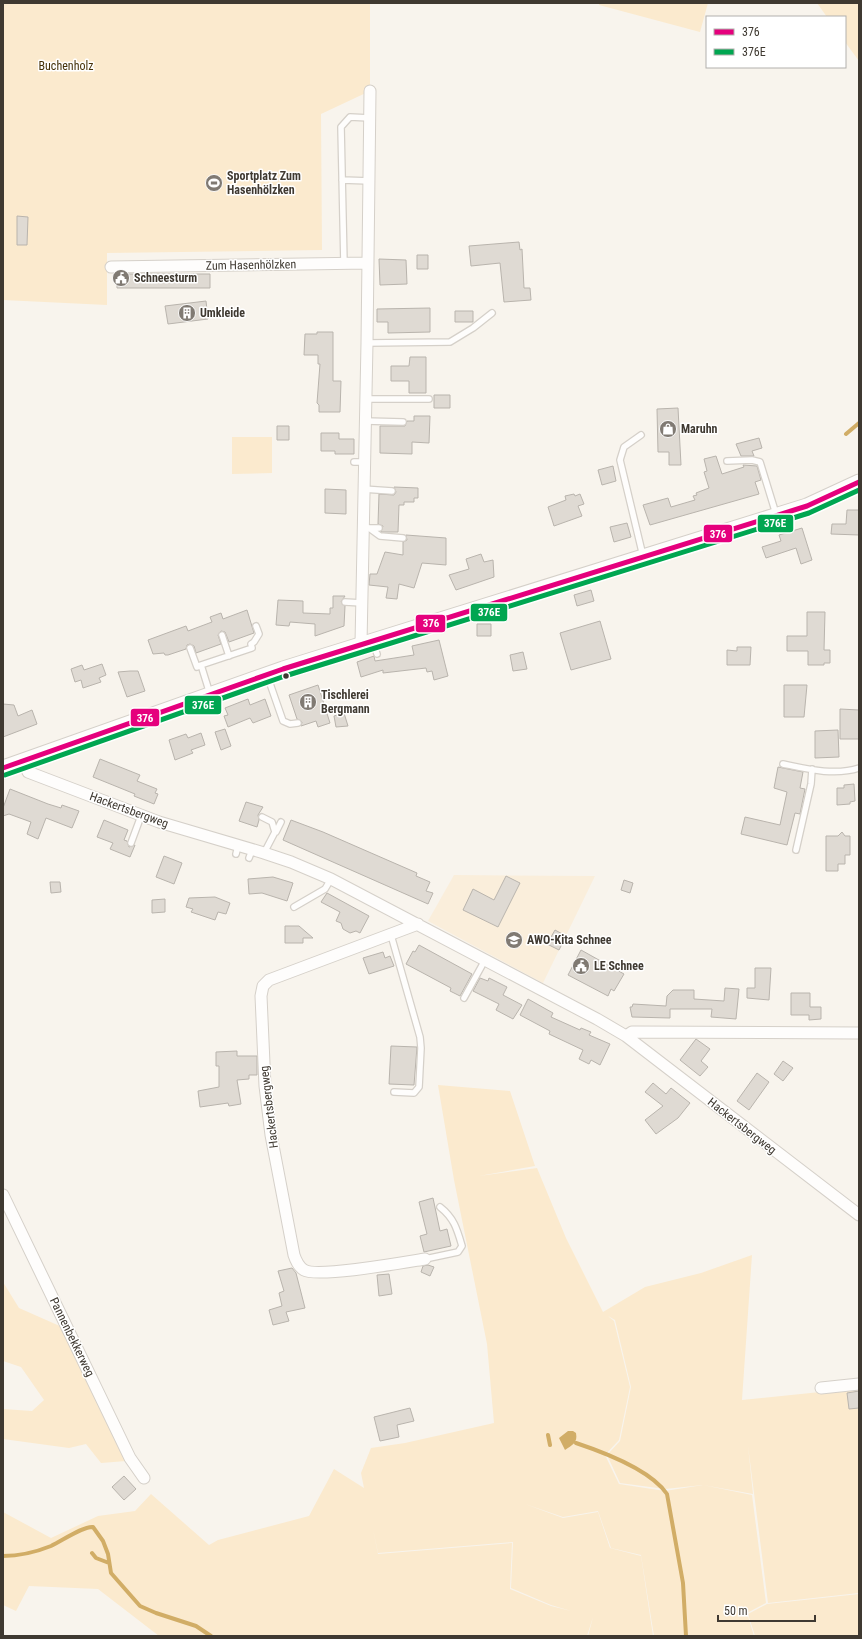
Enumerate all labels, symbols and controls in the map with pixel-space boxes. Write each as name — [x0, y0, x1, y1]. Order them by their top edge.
legend — [706, 16, 846, 68]
text: 376 — [742, 25, 760, 39]
text: 376E — [742, 45, 766, 59]
park label: Buchenholz — [39, 59, 93, 73]
place label: Sportplatz Zum Hasenhölzken — [227, 169, 301, 197]
sports icon: Sportplatz Zum Hasenhölzken — [204, 173, 224, 193]
street label: Zum Hasenhölzken — [206, 257, 297, 273]
public building icon: Schneesturm — [111, 268, 131, 288]
place label: Schneesturm — [134, 271, 197, 285]
building icon: Umkleide — [177, 303, 197, 323]
place label: Umkleide — [200, 306, 245, 320]
shop icon: Maruhn — [658, 419, 678, 439]
place label: Maruhn — [681, 422, 718, 436]
line badge: 376E — [757, 514, 794, 533]
text: 376E — [764, 517, 787, 530]
line badge: 376 — [703, 524, 733, 543]
text: 376 — [710, 528, 727, 541]
line badge: 376E — [470, 603, 508, 622]
text: 376E — [478, 606, 501, 619]
line badge: 376 — [415, 614, 446, 633]
text: 376 — [423, 617, 440, 630]
unlabelled marker — [281, 671, 291, 681]
place label: Tischlerei Bergmann — [321, 688, 370, 716]
building icon: Tischlerei Bergmann — [298, 692, 318, 712]
line badge: 376E — [184, 695, 222, 715]
text: 376E — [192, 699, 215, 712]
line badge: 376 — [130, 708, 160, 727]
text: 376 — [137, 712, 154, 725]
street label: Hackertsbergweg — [88, 789, 170, 831]
school or university icon: AWO-Kita Schnee — [504, 930, 524, 950]
place label: AWO-Kita Schnee — [527, 933, 612, 947]
public building icon: LE Schnee — [571, 956, 591, 976]
place label: LE Schnee — [594, 959, 644, 973]
street label: Hackertsbergweg — [257, 1065, 281, 1149]
street label: Hackertsbergweg — [705, 1095, 779, 1157]
street label: Pannenbekkerweg — [47, 1295, 97, 1379]
scale bar — [718, 1597, 815, 1623]
text: 50 m — [724, 1604, 748, 1618]

